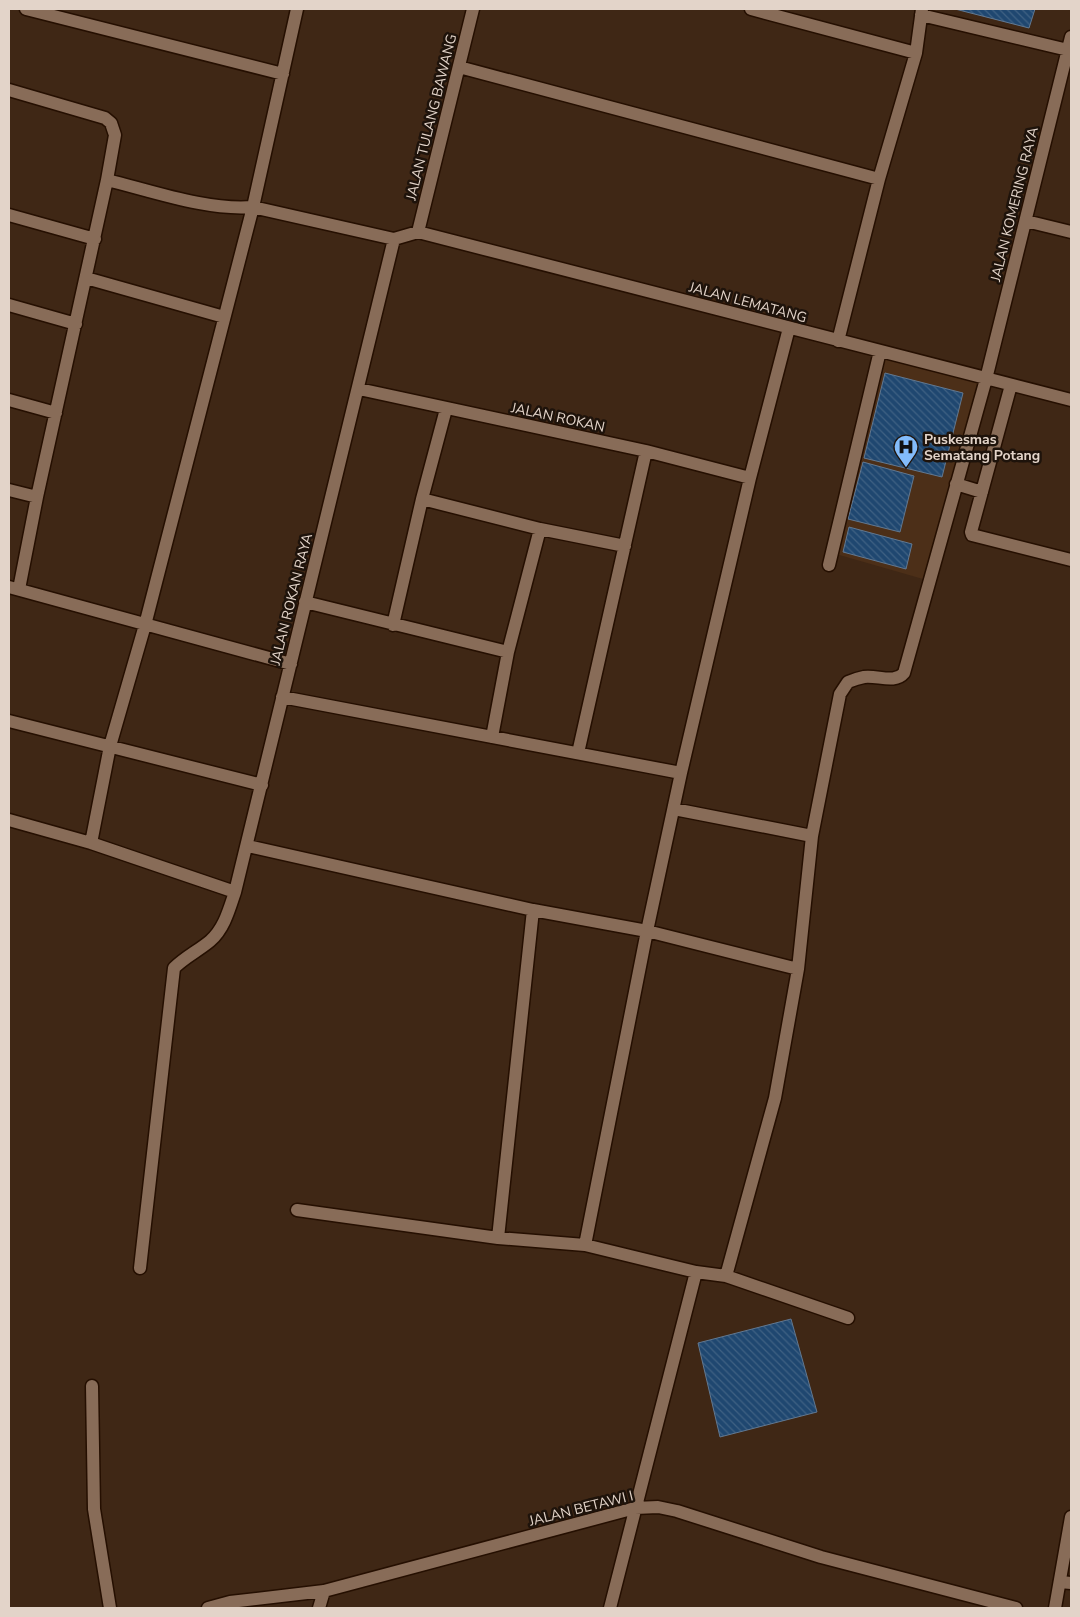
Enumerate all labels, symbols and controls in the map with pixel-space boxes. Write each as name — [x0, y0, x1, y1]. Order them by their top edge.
street label: JALAN TULANG BAWANG — [401, 32, 461, 203]
street label: JALAN KOMERING RAYA — [986, 125, 1043, 284]
street label: JALAN LEMATANG — [686, 277, 809, 327]
street label: JALAN ROKAN — [508, 398, 606, 437]
place label: Puskesmas Sematang Potang — [924, 430, 1040, 465]
hospital icon: Puskesmas Sematang Potang — [893, 434, 919, 468]
street label: JALAN ROKAN RAYA — [266, 531, 317, 668]
street label: JALAN BETAWI I — [526, 1486, 635, 1531]

